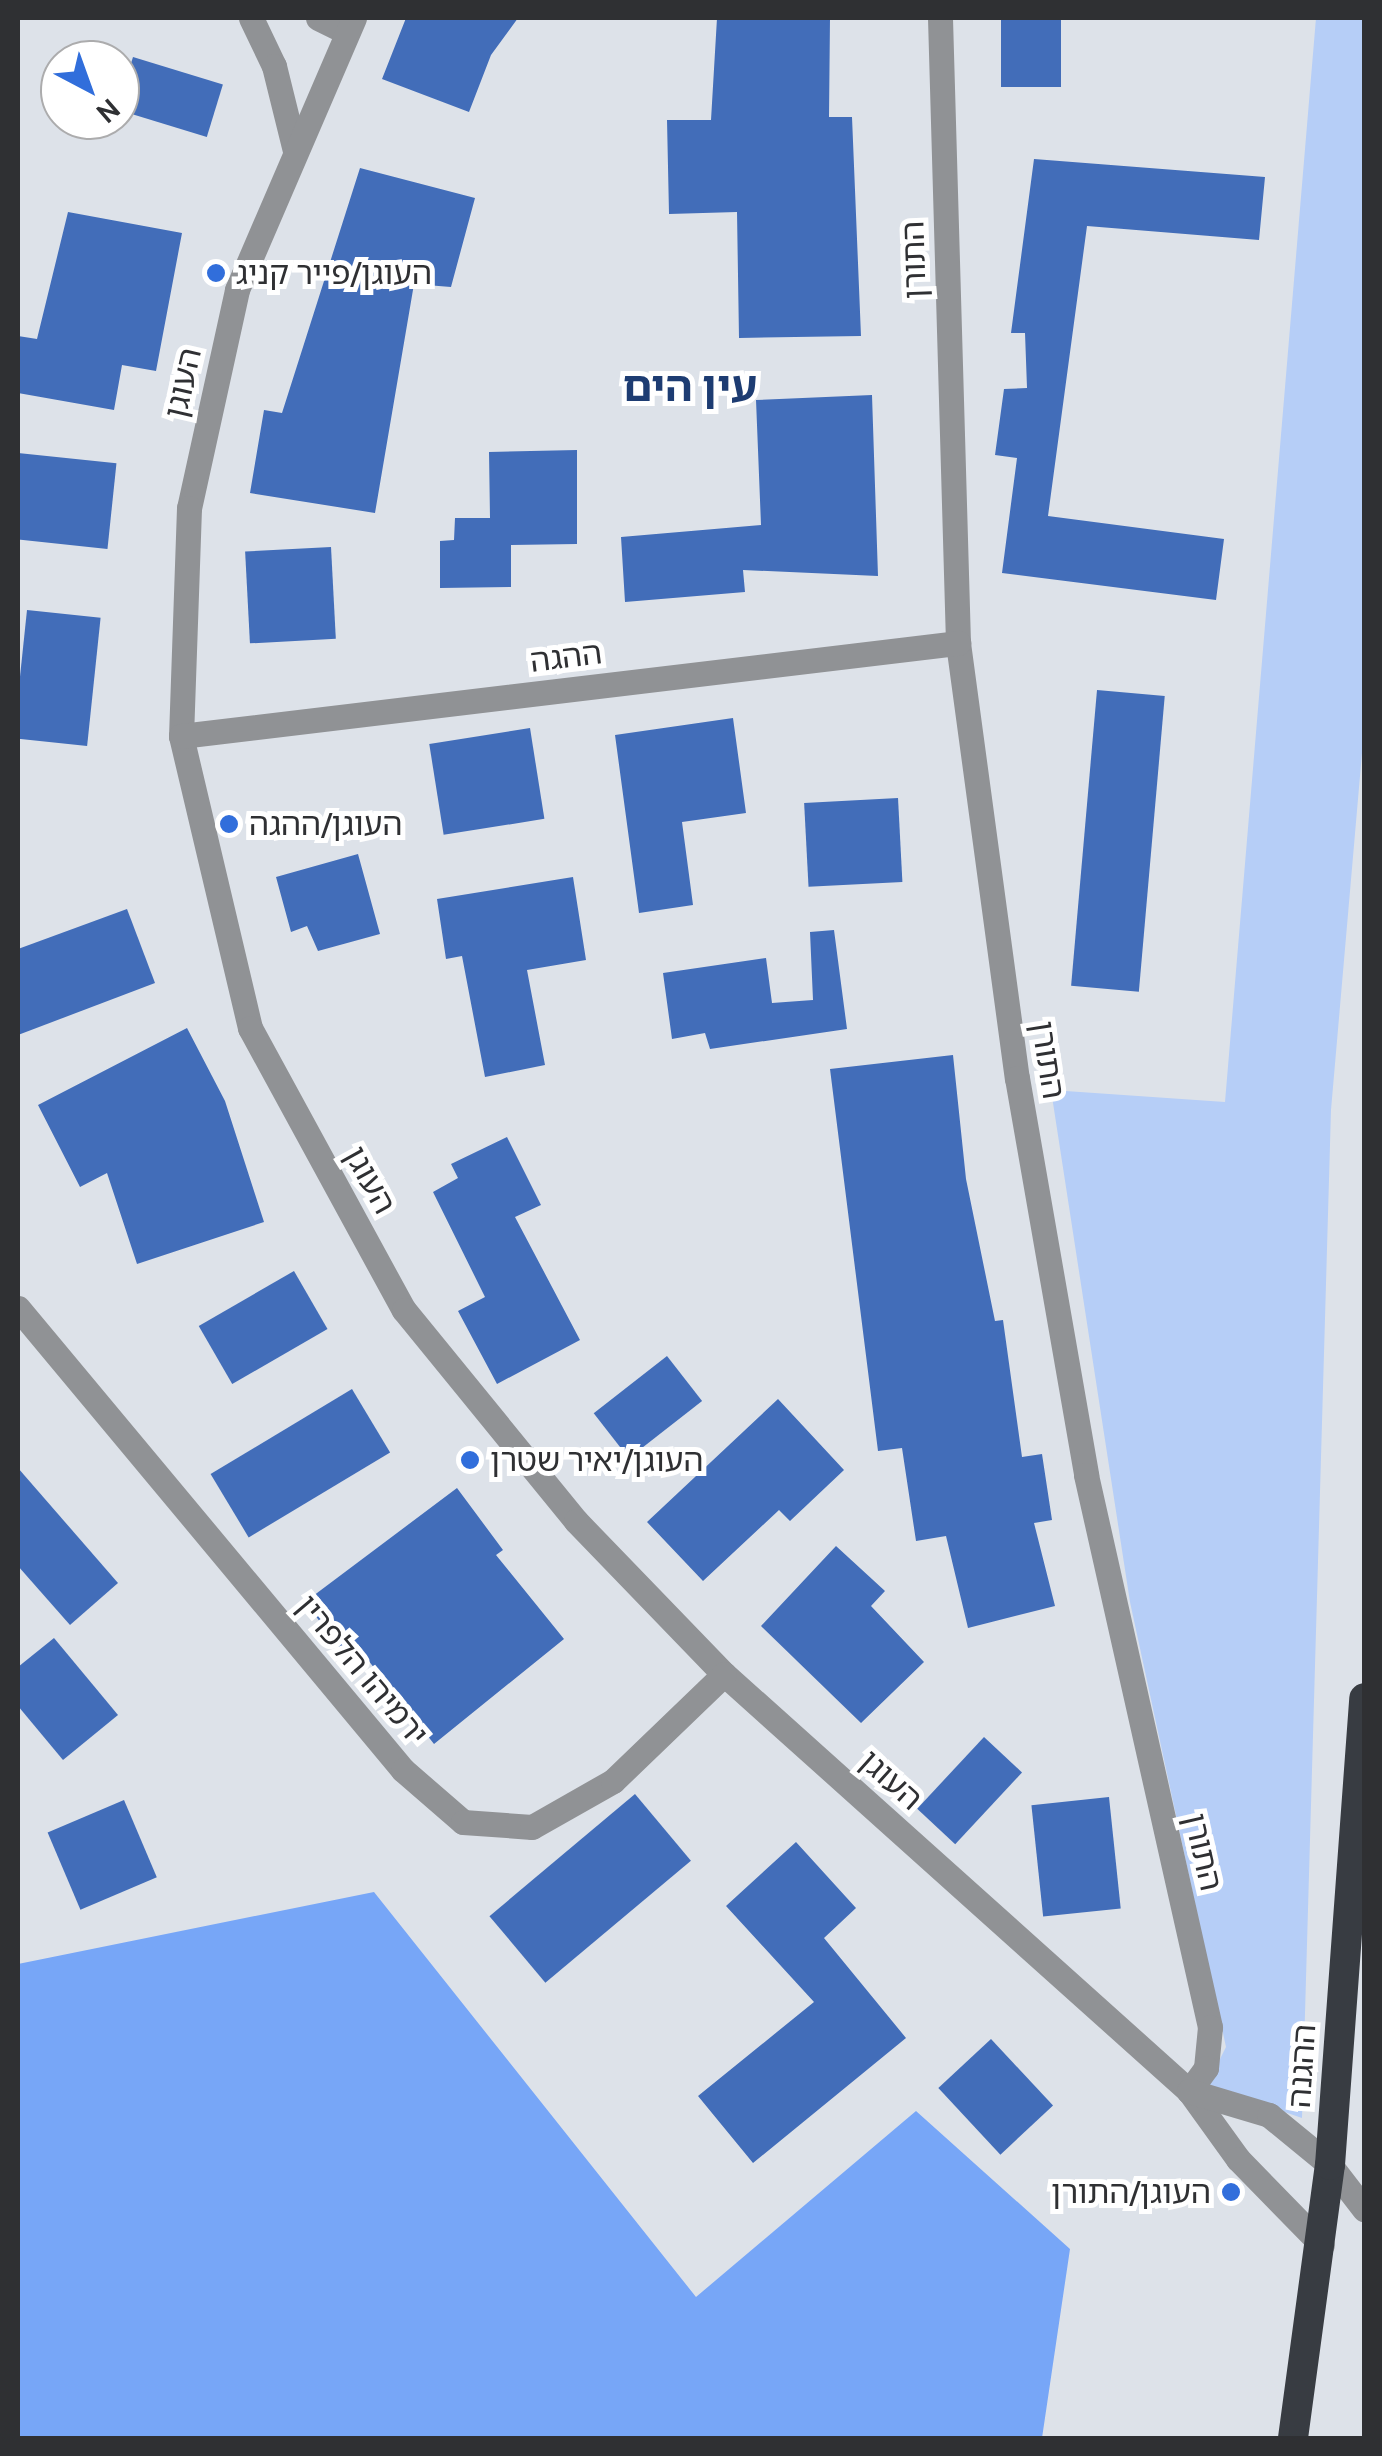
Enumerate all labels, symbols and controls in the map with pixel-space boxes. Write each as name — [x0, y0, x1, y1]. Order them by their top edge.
north arrow — [40, 40, 140, 140]
text: N — [90, 92, 127, 130]
street label: התורן — [893, 220, 935, 300]
place label: העוגן/פייר קניג — [236, 254, 432, 292]
marker: העוגן/פייר קניג — [205, 262, 227, 284]
street label: העוגן — [156, 344, 210, 422]
district label: עין הים — [623, 361, 757, 411]
street label: ההגה — [528, 634, 604, 680]
place label: העוגן/ההגה — [249, 805, 403, 843]
marker: העוגן/ההגה — [218, 813, 240, 835]
street label: התורן — [1023, 1018, 1073, 1102]
street label: העוגן — [336, 1140, 404, 1220]
place label: העוגן/יאיר שטרן — [490, 1441, 704, 1479]
marker: העוגן/יאיר שטרן — [459, 1449, 481, 1471]
street label: ירמיהו הלפרין — [288, 1587, 436, 1753]
street label: העוגן — [852, 1742, 930, 1818]
street label: התורן — [1175, 1809, 1231, 1895]
street label: ההגנה — [1280, 2023, 1324, 2109]
place label: העוגן/התורן — [1051, 2173, 1211, 2211]
marker: העוגן/התורן — [1220, 2181, 1242, 2203]

